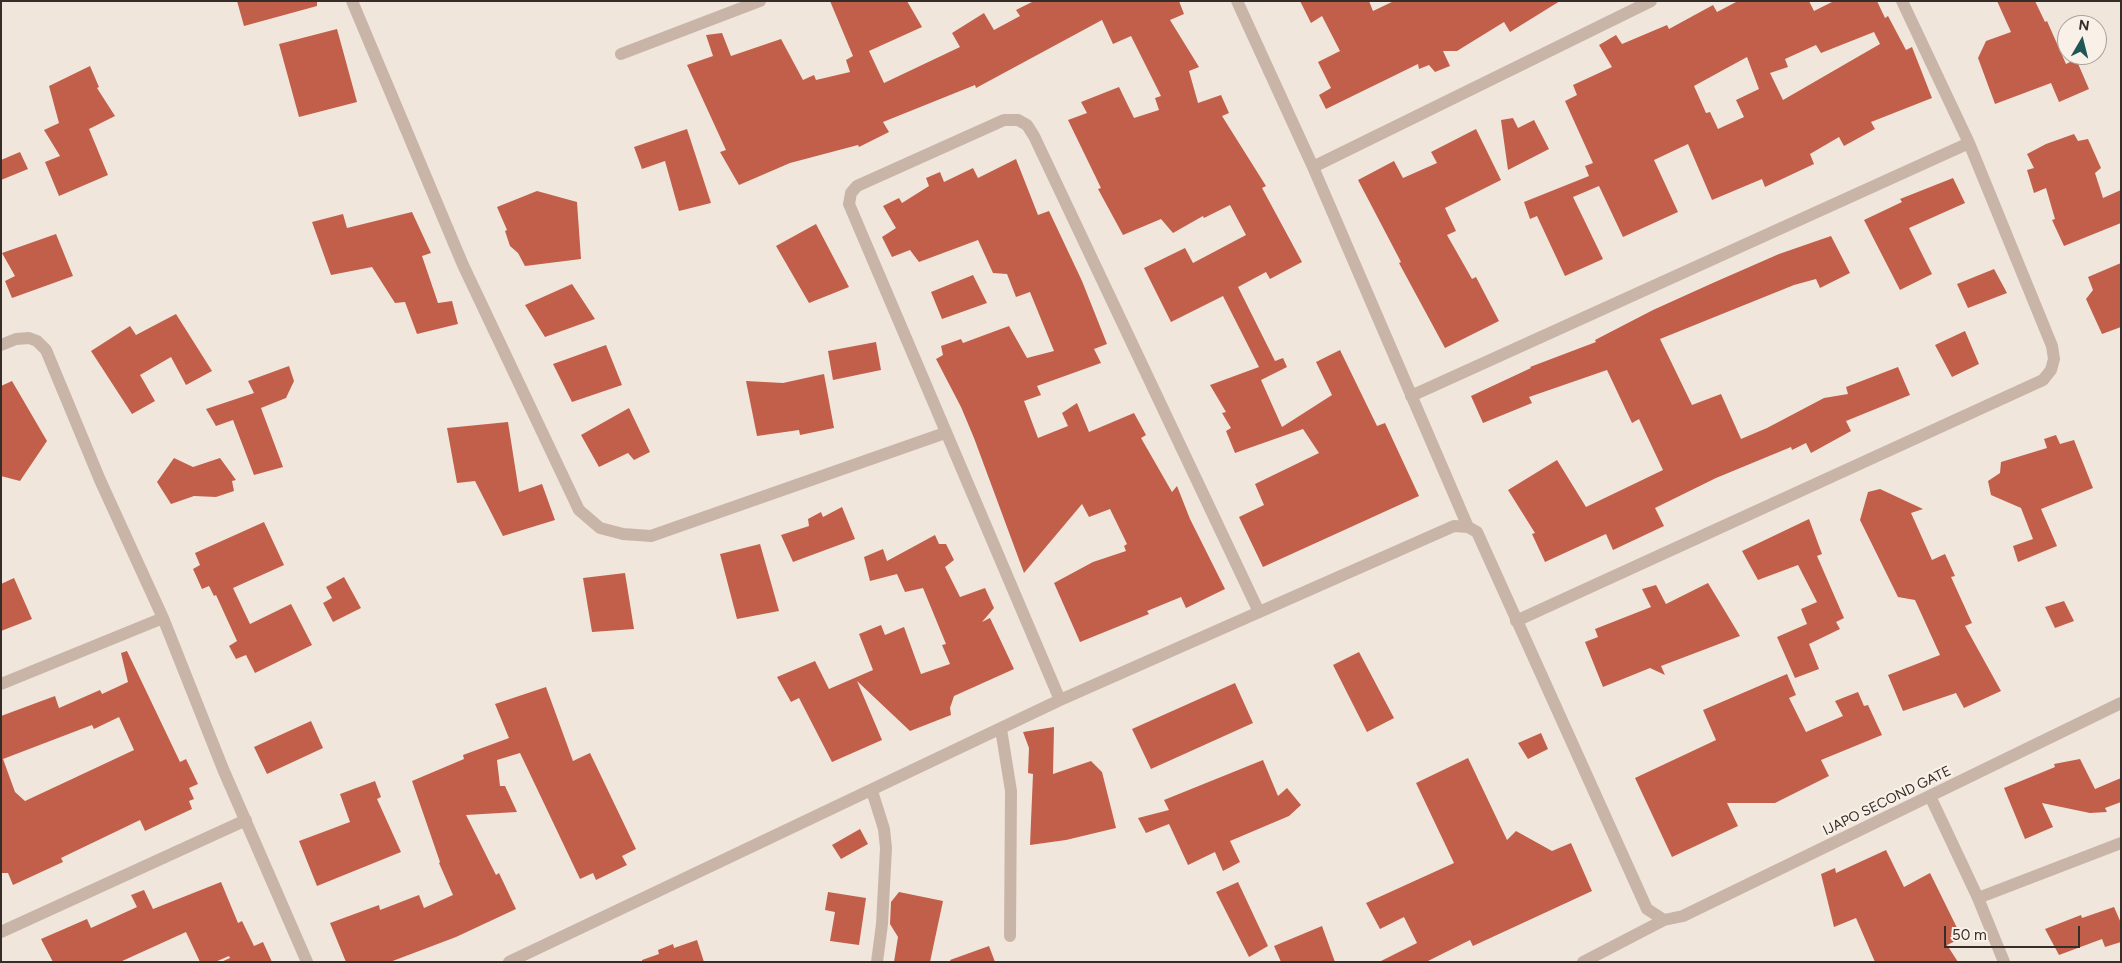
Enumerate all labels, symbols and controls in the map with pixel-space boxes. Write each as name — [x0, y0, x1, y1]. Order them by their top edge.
north arrow — [2057, 15, 2107, 65]
text: N — [2077, 16, 2091, 35]
street label: IJAPO SECOND GATE — [1820, 763, 1954, 839]
scale bar — [1947, 916, 2083, 948]
text: 50 m — [1952, 926, 1987, 944]

